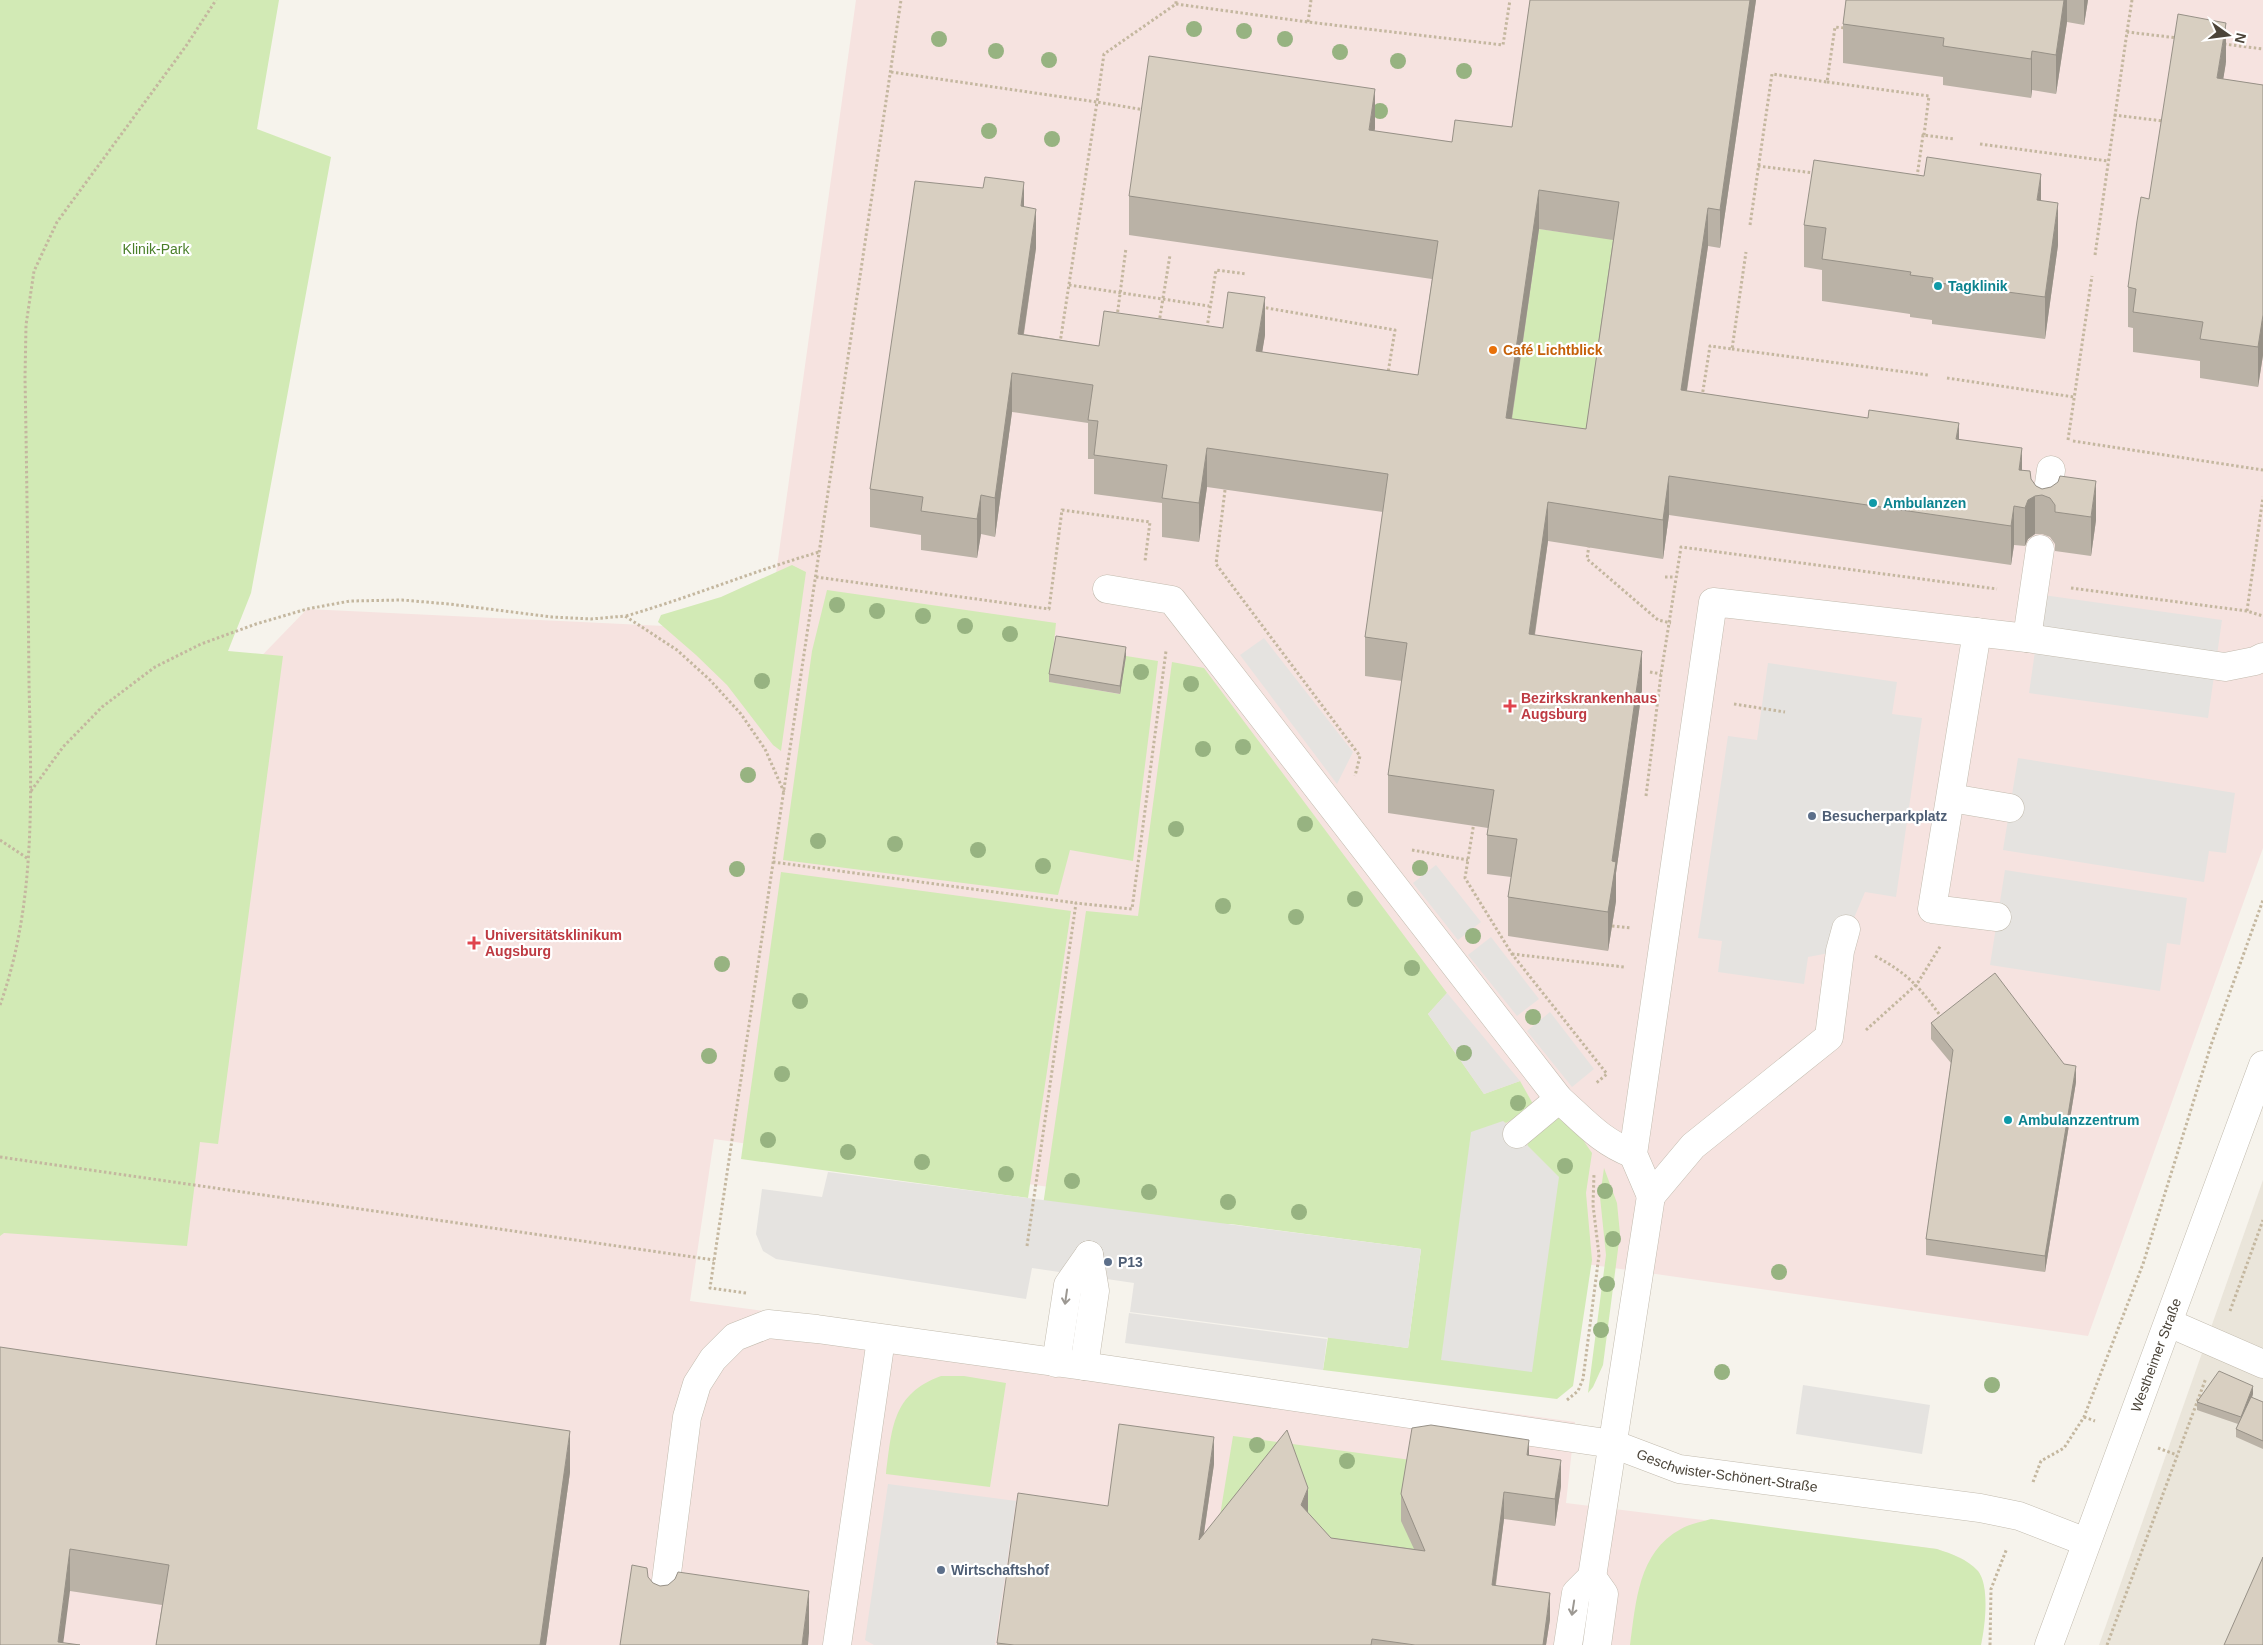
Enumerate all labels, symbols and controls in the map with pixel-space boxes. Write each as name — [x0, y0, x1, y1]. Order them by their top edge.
north arrow — [2203, 10, 2253, 60]
text: N — [2232, 31, 2250, 45]
park label: Klinik-Park — [123, 241, 190, 257]
place label: Tagklinik — [1948, 278, 2008, 294]
marker: Tagklinik — [1932, 280, 1944, 292]
place label: Café Lichtblick — [1503, 342, 1603, 358]
marker: Café Lichtblick — [1487, 344, 1499, 356]
place label: Ambulanzen — [1883, 495, 1966, 511]
marker: Ambulanzen — [1867, 497, 1879, 509]
place label: Bezirkskrankenhaus Augsburg — [1521, 690, 1657, 722]
marker: Bezirkskrankenhaus Augsburg — [1503, 699, 1517, 713]
place label: Besucherparkplatz — [1822, 808, 1947, 824]
marker: Besucherparkplatz — [1806, 810, 1818, 822]
place label: Universitätsklinikum Augsburg — [485, 927, 622, 959]
marker: Universitätsklinikum Augsburg — [467, 936, 481, 950]
place label: Ambulanzzentrum — [2018, 1112, 2139, 1128]
marker: Ambulanzzentrum — [2002, 1114, 2014, 1126]
place label: P13 — [1118, 1254, 1143, 1270]
marker: P13 — [1102, 1256, 1114, 1268]
one-way arrow — [1061, 1288, 1071, 1304]
street label: Westheimer Straße — [2128, 1296, 2184, 1414]
street label: Geschwister-Schönert-Straße — [1634, 1446, 1819, 1495]
place label: Wirtschaftshof — [951, 1562, 1049, 1578]
marker: Wirtschaftshof — [935, 1564, 947, 1576]
one-way arrow — [1568, 1599, 1578, 1615]

